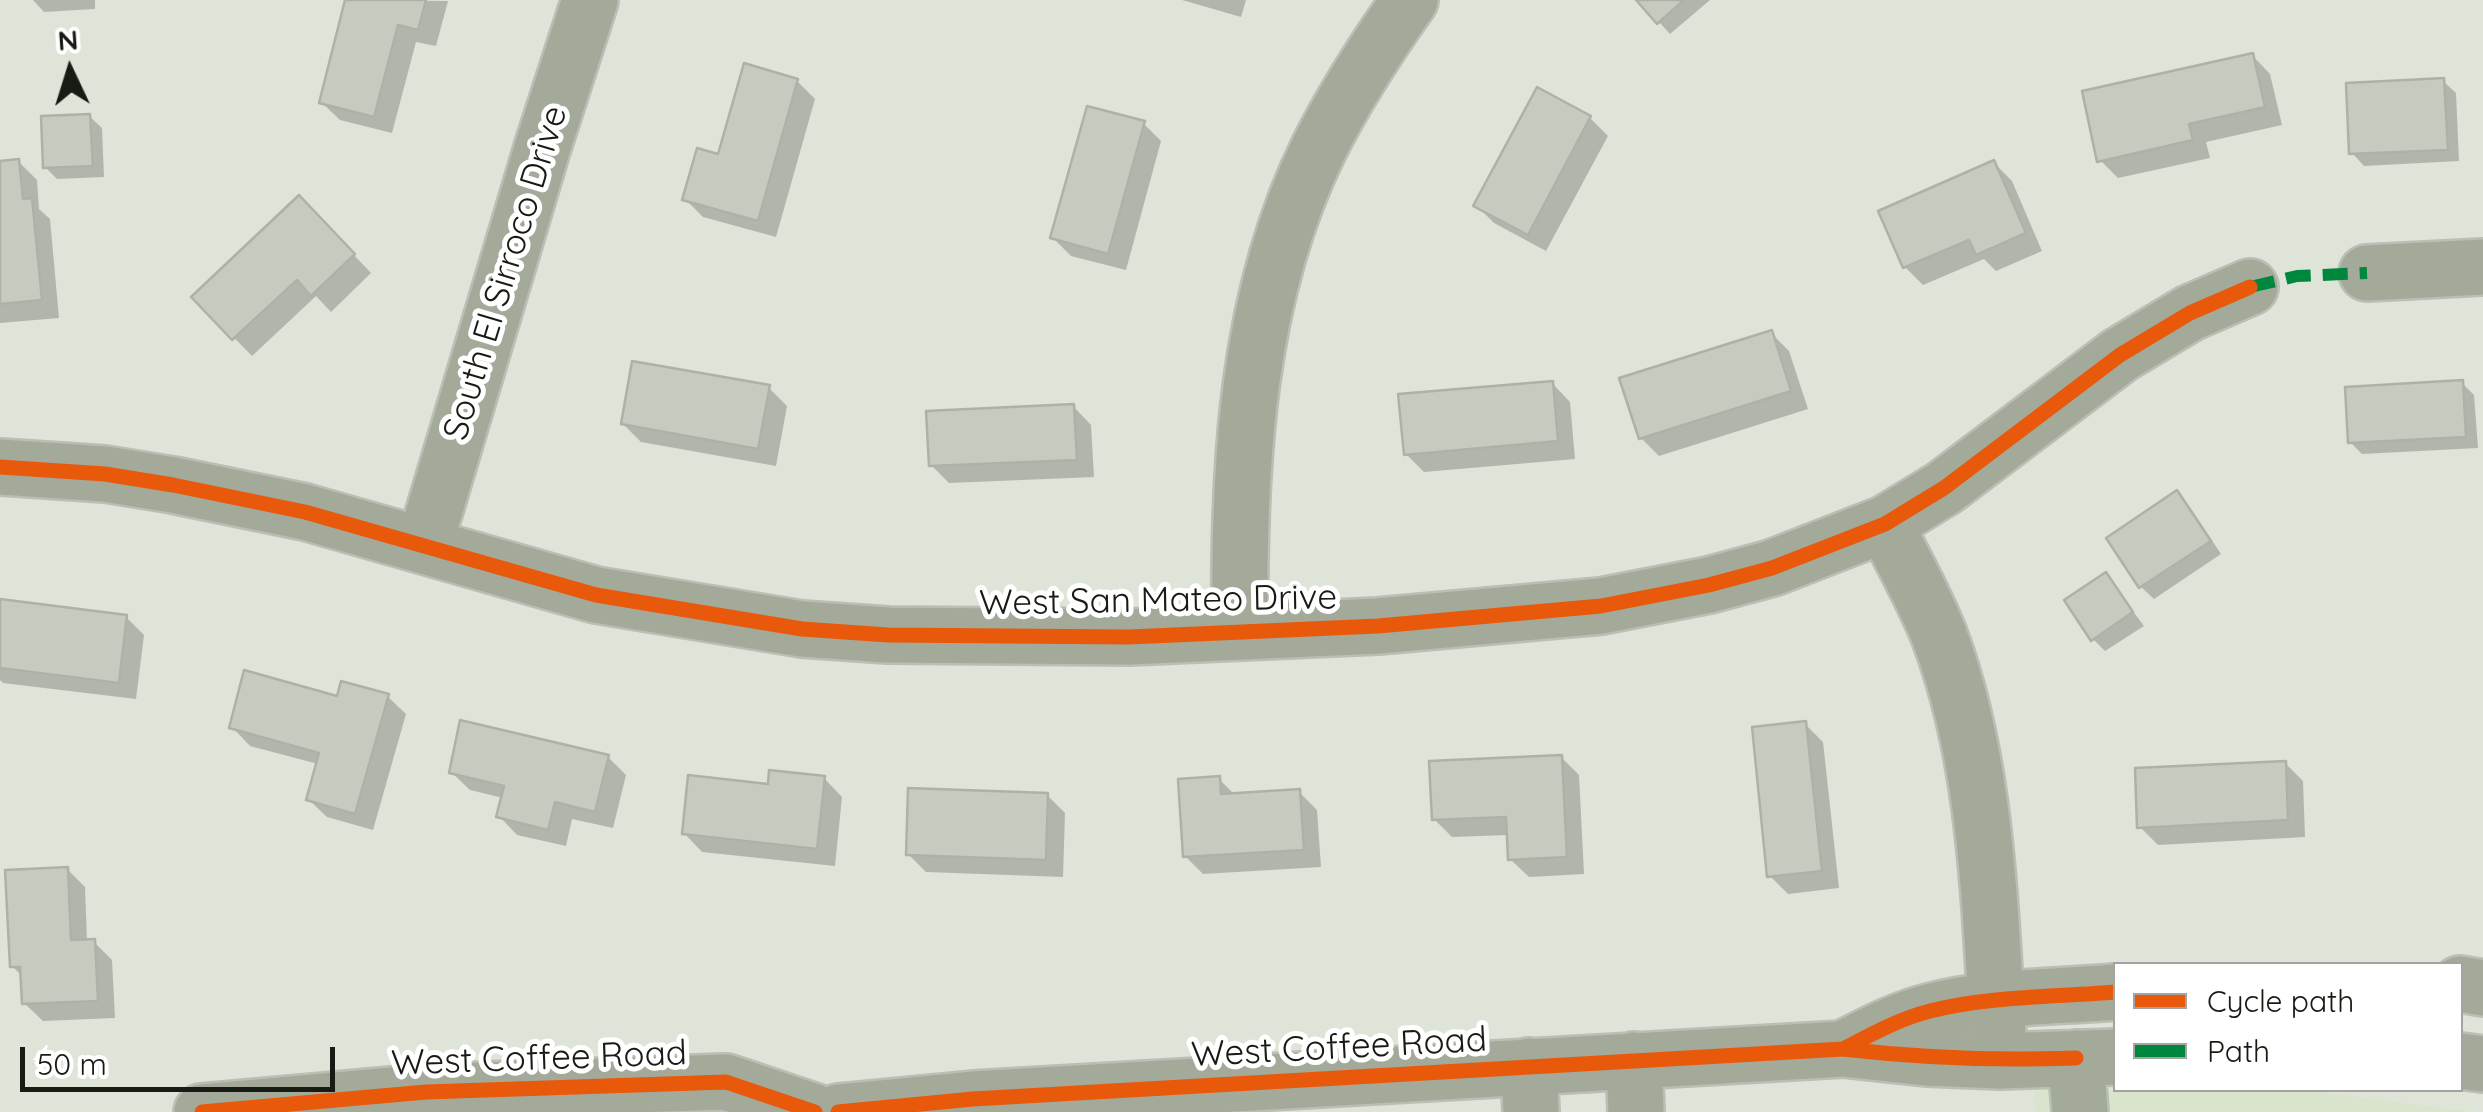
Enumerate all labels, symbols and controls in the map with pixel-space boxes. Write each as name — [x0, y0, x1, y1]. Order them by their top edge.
north arrow — [20, 20, 120, 120]
text: N — [56, 21, 79, 58]
street label: South El Sirroco Drive — [435, 101, 577, 445]
street label: West San Mateo Drive — [979, 577, 1337, 625]
legend — [2113, 962, 2463, 1092]
text: Cycle path — [2207, 982, 2354, 1020]
street label: West Coffee Road — [1190, 1019, 1488, 1077]
scale bar — [25, 1027, 340, 1089]
text: Path — [2207, 1032, 2270, 1070]
street label: West Coffee Road — [390, 1033, 688, 1085]
text: 50 m — [37, 1045, 107, 1083]

